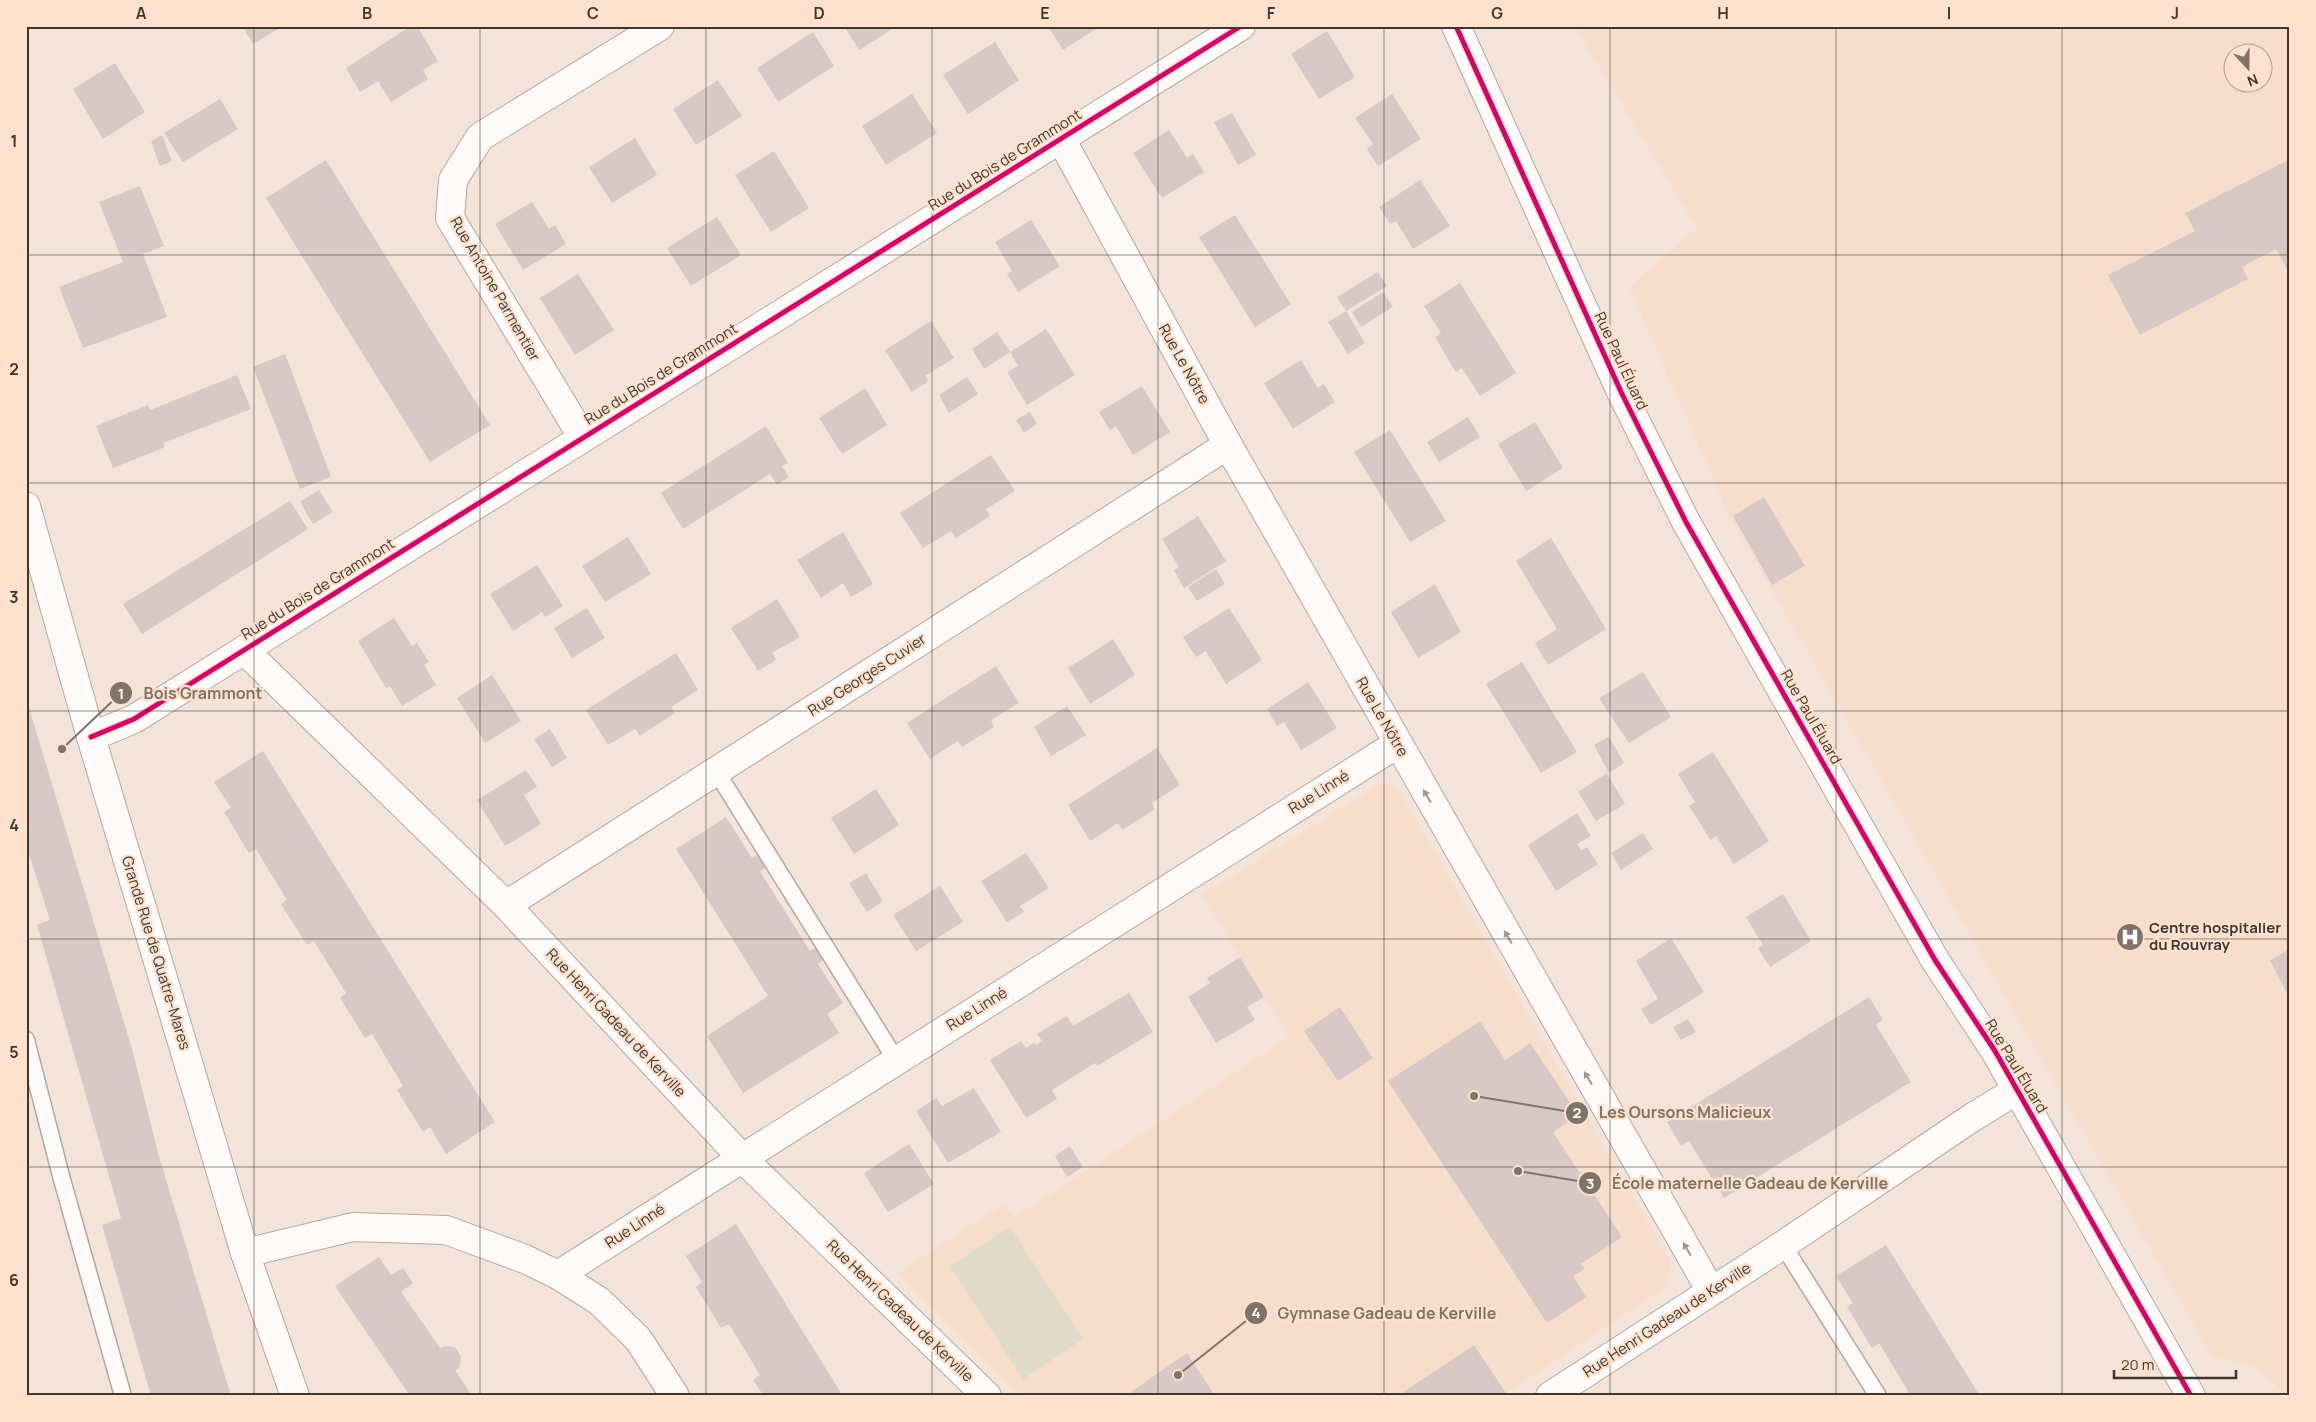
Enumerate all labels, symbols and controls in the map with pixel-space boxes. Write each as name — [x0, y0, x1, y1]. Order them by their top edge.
text: A — [136, 2, 147, 24]
text: B — [362, 2, 372, 24]
text: C — [587, 2, 599, 24]
text: D — [813, 2, 825, 24]
text: E — [1040, 2, 1050, 24]
text: F — [1267, 2, 1276, 24]
text: G — [1491, 2, 1503, 24]
text: H — [1717, 2, 1729, 24]
text: I — [1947, 2, 1951, 24]
text: J — [2171, 2, 2179, 24]
north arrow — [2224, 42, 2274, 92]
text: N — [2245, 70, 2261, 91]
street label: Rue du Bois de Grammont — [924, 104, 1085, 215]
text: 1 — [10, 130, 18, 152]
street label: Rue Antoine Parmentier — [445, 213, 546, 365]
street label: Rue Paul Éluard — [1590, 308, 1653, 413]
street label: Rue du Bois de Grammont — [580, 318, 741, 429]
street label: Rue Le Nôtre — [1154, 320, 1215, 408]
text: 2 — [9, 358, 19, 380]
street label: Rue du Bois de Grammont — [237, 533, 398, 644]
text: 3 — [9, 586, 19, 608]
street label: Rue Georges Cuvier — [804, 628, 930, 721]
street label: Rue Paul Éluard — [1776, 666, 1847, 768]
street label: Rue Le Nôtre — [1351, 673, 1414, 761]
callout: Bois Grammont — [108, 678, 272, 709]
text: Bois Grammont — [144, 682, 263, 704]
text: 1 — [118, 683, 124, 704]
street label: Rue Linné — [1284, 765, 1353, 818]
one-way arrow — [1422, 789, 1431, 802]
text: 4 — [9, 814, 19, 836]
street label: Grande Rue de Quatre-Mares — [117, 853, 196, 1052]
place label: Centre hospitalier du Rouvray — [2149, 917, 2281, 955]
hospital icon: Centre hospitalier du Rouvray — [2115, 922, 2145, 952]
one-way arrow — [1503, 930, 1512, 943]
street label: Rue Henri Gadeau de Kerville — [542, 944, 691, 1102]
street label: Rue Linné — [942, 982, 1011, 1035]
street label: Rue Paul Éluard — [1980, 1015, 2053, 1117]
text: 5 — [9, 1041, 19, 1063]
one-way arrow — [1584, 1071, 1593, 1084]
callout: Les Oursons Malicieux — [1564, 1097, 1782, 1128]
text: Les Oursons Malicieux — [1599, 1101, 1771, 1123]
text: 2 — [1573, 1102, 1582, 1123]
callout: École maternelle Gadeau de Kerville — [1577, 1168, 1898, 1199]
text: École maternelle Gadeau de Kerville — [1612, 1172, 1888, 1194]
text: 3 — [1586, 1173, 1594, 1194]
street label: Rue Linné — [601, 1198, 669, 1253]
street label: Rue Henri Gadeau de Kerville — [822, 1235, 978, 1387]
one-way arrow — [1682, 1242, 1691, 1256]
street label: Rue Henri Gadeau de Kerville — [1579, 1257, 1755, 1382]
text: 6 — [9, 1269, 19, 1291]
callout: Gymnase Gadeau de Kerville — [1243, 1298, 1507, 1329]
text: 4 — [1251, 1302, 1261, 1323]
text: Gymnase Gadeau de Kerville — [1278, 1302, 1497, 1324]
scale bar — [2114, 1347, 2236, 1379]
text: 20 m — [2121, 1354, 2154, 1375]

